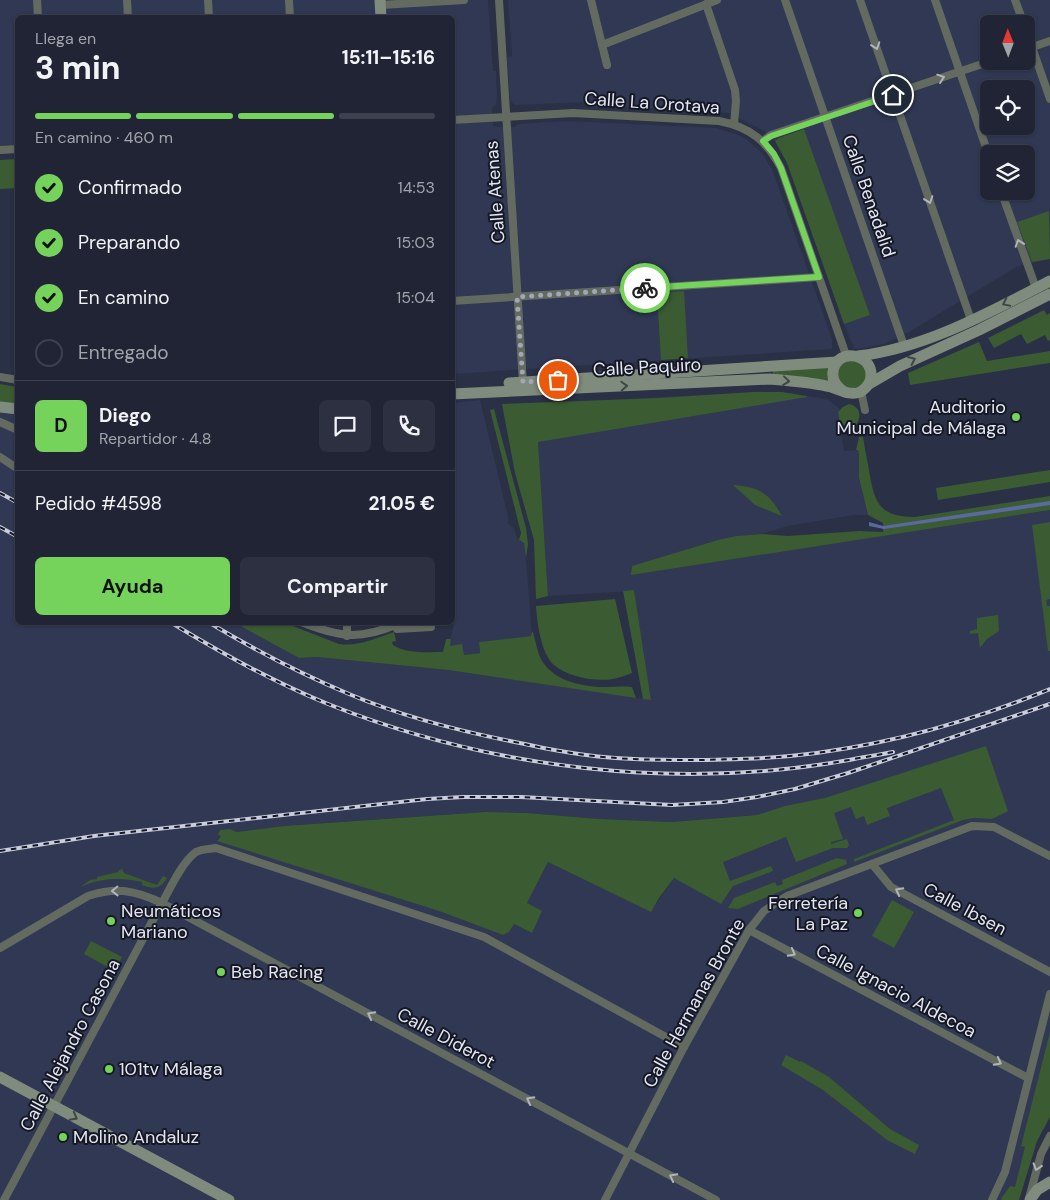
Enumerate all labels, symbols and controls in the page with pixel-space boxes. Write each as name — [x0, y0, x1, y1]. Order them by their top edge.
north arrow — [980, 15, 1035, 70]
map controls — [980, 15, 1035, 200]
text: Llega en — [35, 28, 96, 49]
one-way arrow — [870, 41, 880, 50]
text: 15:11–15:16 — [342, 45, 435, 70]
text: 3 min — [35, 47, 120, 89]
pin — [872, 74, 914, 116]
one-way arrow — [936, 74, 945, 84]
button: locate — [980, 80, 1035, 135]
icon: home — [879, 81, 907, 109]
street label: Calle La Orotava — [583, 86, 721, 120]
text: En camino · 460 m — [35, 127, 173, 148]
street label: Calle Benadalid — [837, 132, 901, 260]
street label: Calle Atenas — [479, 140, 511, 244]
button: layers — [980, 145, 1035, 200]
icon: check — [35, 174, 63, 202]
text: Confirmado — [78, 175, 182, 200]
text: 14:53 — [398, 177, 435, 198]
one-way arrow — [923, 195, 933, 204]
icon: check — [35, 229, 63, 257]
text: Preparando — [78, 230, 180, 255]
text: 15:03 — [397, 232, 435, 253]
one-way arrow — [1015, 239, 1025, 248]
courier — [620, 263, 670, 313]
icon: bike — [631, 274, 659, 302]
icon: check — [35, 284, 63, 312]
text: En camino — [78, 285, 170, 310]
text: 15:04 — [396, 287, 435, 308]
one-way arrow — [1003, 297, 1012, 307]
text: Entregado — [78, 340, 169, 365]
street label: Calle Paquiro — [592, 352, 702, 382]
one-way arrow — [907, 356, 916, 367]
pin — [537, 359, 579, 401]
icon: bag — [544, 366, 572, 394]
one-way arrow — [782, 375, 790, 386]
one-way arrow — [620, 380, 628, 391]
place label: Auditorio Municipal de Málaga — [837, 395, 1006, 440]
button: chat — [319, 400, 371, 452]
button: phone — [383, 400, 435, 452]
text: Diego — [99, 403, 151, 428]
marker: Auditorio Municipal de Málaga — [1010, 411, 1022, 423]
text: D — [54, 413, 68, 438]
text: Repartidor · 4.8 — [99, 428, 212, 449]
text: Pedido #4598 — [35, 491, 162, 516]
text: 21.05 € — [368, 491, 435, 516]
button: Ayuda — [35, 557, 230, 615]
button: Compartir — [240, 557, 435, 615]
street label: Calle Ibsen — [919, 877, 1011, 941]
one-way arrow — [111, 885, 119, 896]
one-way arrow — [895, 887, 904, 897]
place label: Ferretería La Paz — [768, 891, 848, 936]
place label: Neumáticos Mariano — [121, 899, 221, 944]
marker: Ferretería La Paz — [852, 907, 864, 919]
street label: Calle Hermanas Bronte — [637, 914, 751, 1092]
marker: Neumáticos Mariano — [105, 915, 117, 927]
street label: Calle Ignacio Aldecoa — [812, 939, 980, 1043]
one-way arrow — [787, 947, 796, 957]
street label: Calle Alejandro Casona — [14, 955, 126, 1135]
place label: Beb Racing — [231, 960, 323, 984]
marker: Beb Racing — [215, 966, 227, 978]
street label: Calle Diderot — [393, 1002, 499, 1074]
one-way arrow — [367, 1011, 376, 1021]
one-way arrow — [992, 1056, 1001, 1066]
place label: 101tv Málaga — [119, 1057, 222, 1081]
marker: 101tv Málaga — [103, 1063, 115, 1075]
one-way arrow — [526, 1096, 535, 1106]
one-way arrow — [68, 1110, 77, 1120]
place label: Molino Andaluz — [73, 1125, 199, 1149]
marker: Molino Andaluz — [57, 1131, 69, 1143]
one-way arrow — [1033, 1163, 1043, 1171]
one-way arrow — [669, 1173, 678, 1183]

